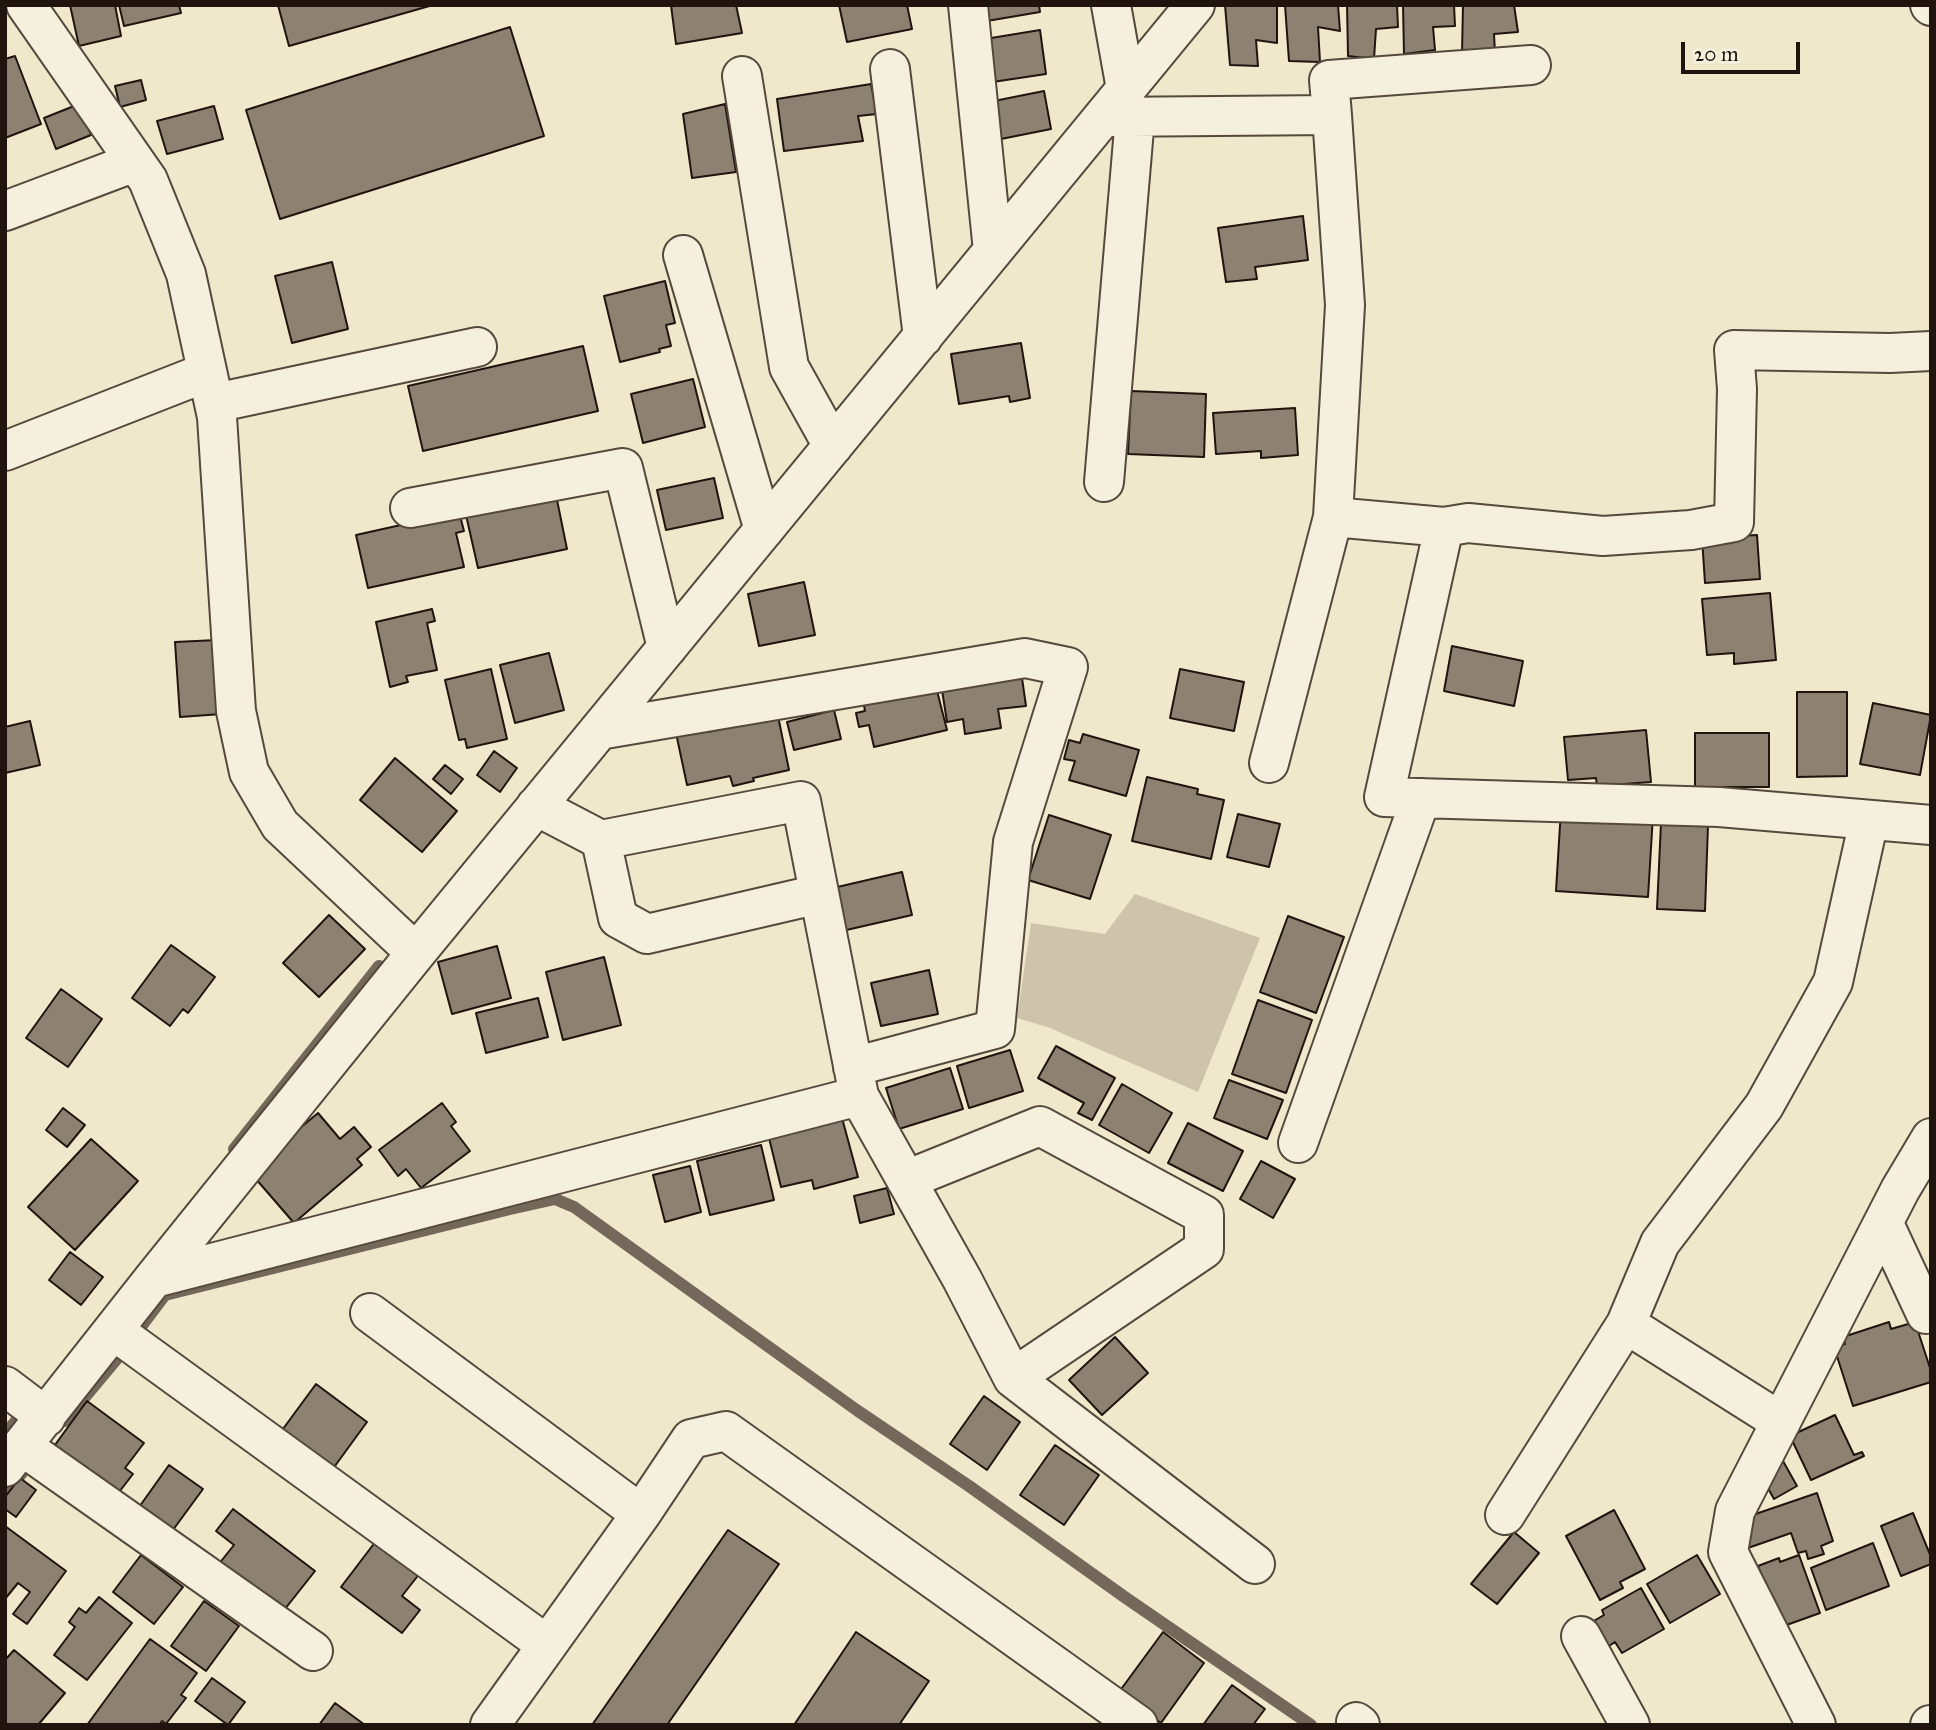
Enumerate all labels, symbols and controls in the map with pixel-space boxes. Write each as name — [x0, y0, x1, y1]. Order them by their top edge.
scale bar — [1684, 28, 1803, 72]
text: 20 m — [1694, 41, 1739, 67]

